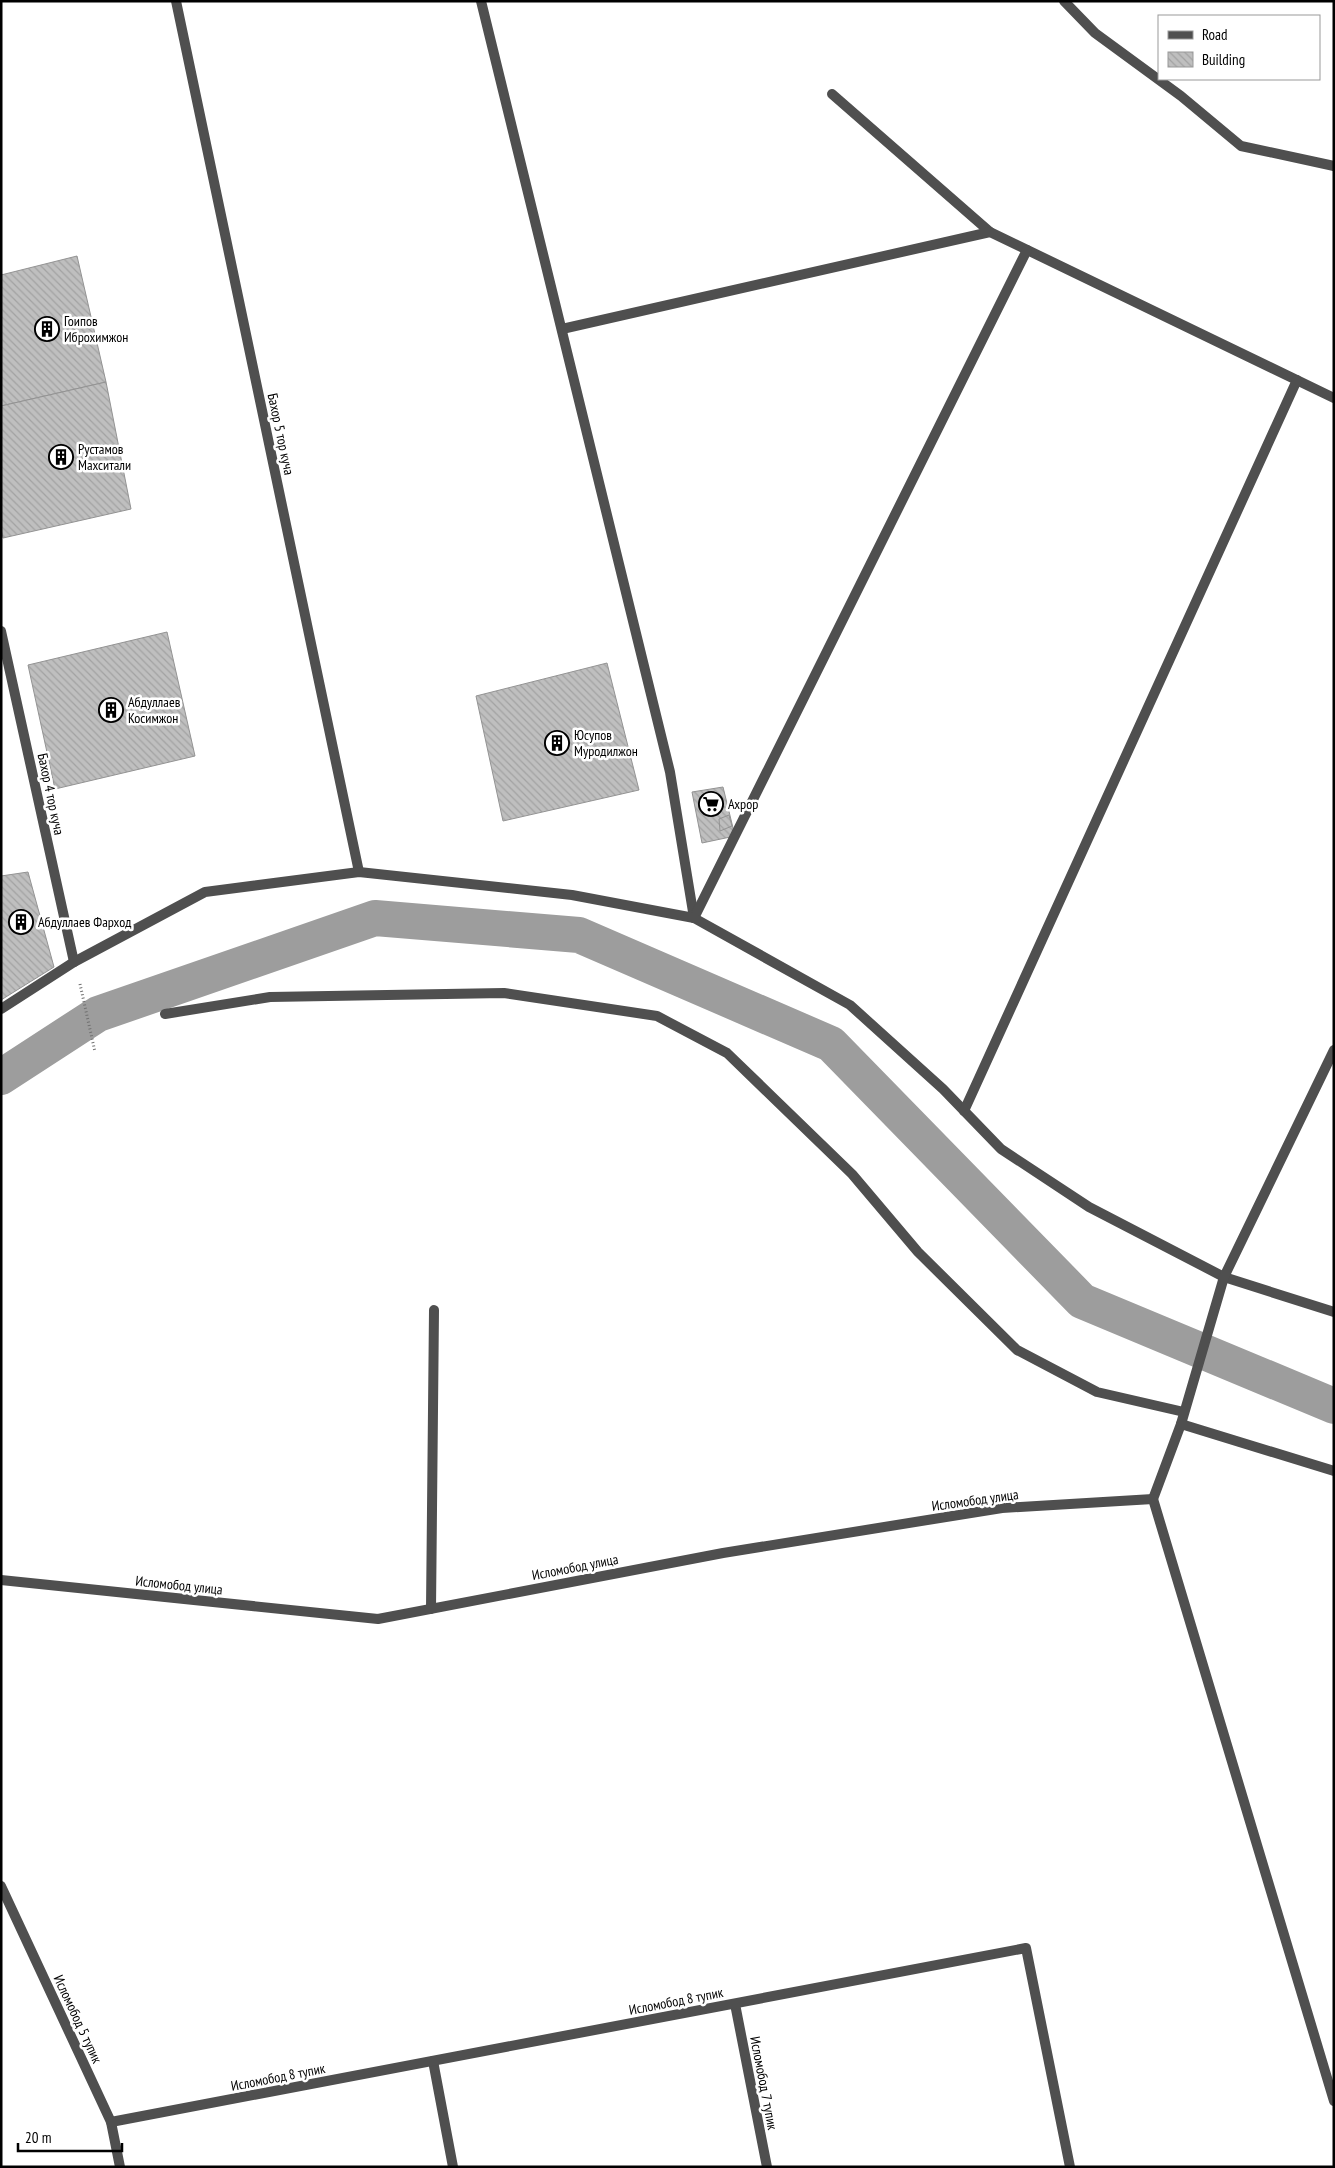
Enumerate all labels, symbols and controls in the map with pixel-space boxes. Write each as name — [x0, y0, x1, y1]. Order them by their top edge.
legend — [1158, 15, 1320, 80]
text: Road — [1202, 25, 1228, 44]
text: Building — [1202, 50, 1245, 69]
place label: Гоипов Иброхимжон — [64, 312, 128, 346]
building icon: Гоипов Иброхимжон — [34, 316, 60, 342]
street label: Бахор 5 тор куча — [264, 392, 298, 476]
place label: Рустамов Махситали — [78, 440, 131, 474]
building icon: Рустамов Махситали — [48, 444, 74, 470]
place label: Абдуллаев Косимжон — [128, 693, 181, 727]
building icon: Абдуллаев Косимжон — [98, 697, 124, 723]
place label: Юсупов Муродилжон — [574, 726, 638, 760]
building icon: Юсупов Муродилжон — [544, 730, 570, 756]
street label: Бахор 4 тор куча — [34, 752, 68, 836]
supermarket icon: Ахрор — [698, 791, 724, 817]
place label: Ахрор — [728, 795, 758, 813]
building icon: Абдуллаев Фарход — [8, 909, 34, 935]
place label: Абдуллаев Фарход — [38, 913, 131, 931]
street label: Исломобод улица — [930, 1485, 1020, 1515]
street label: Исломобод улица — [530, 1550, 620, 1584]
street label: Исломобод улица — [135, 1571, 223, 1599]
street label: Исломобод 5 тупик — [50, 1972, 107, 2067]
street label: Исломобод 8 тупик — [627, 1983, 725, 2019]
street label: Исломобод 7 тупик — [746, 2035, 782, 2132]
street label: Исломобод 8 тупик — [229, 2059, 327, 2095]
scale bar — [18, 2120, 121, 2152]
text: 20 m — [25, 2128, 51, 2147]

